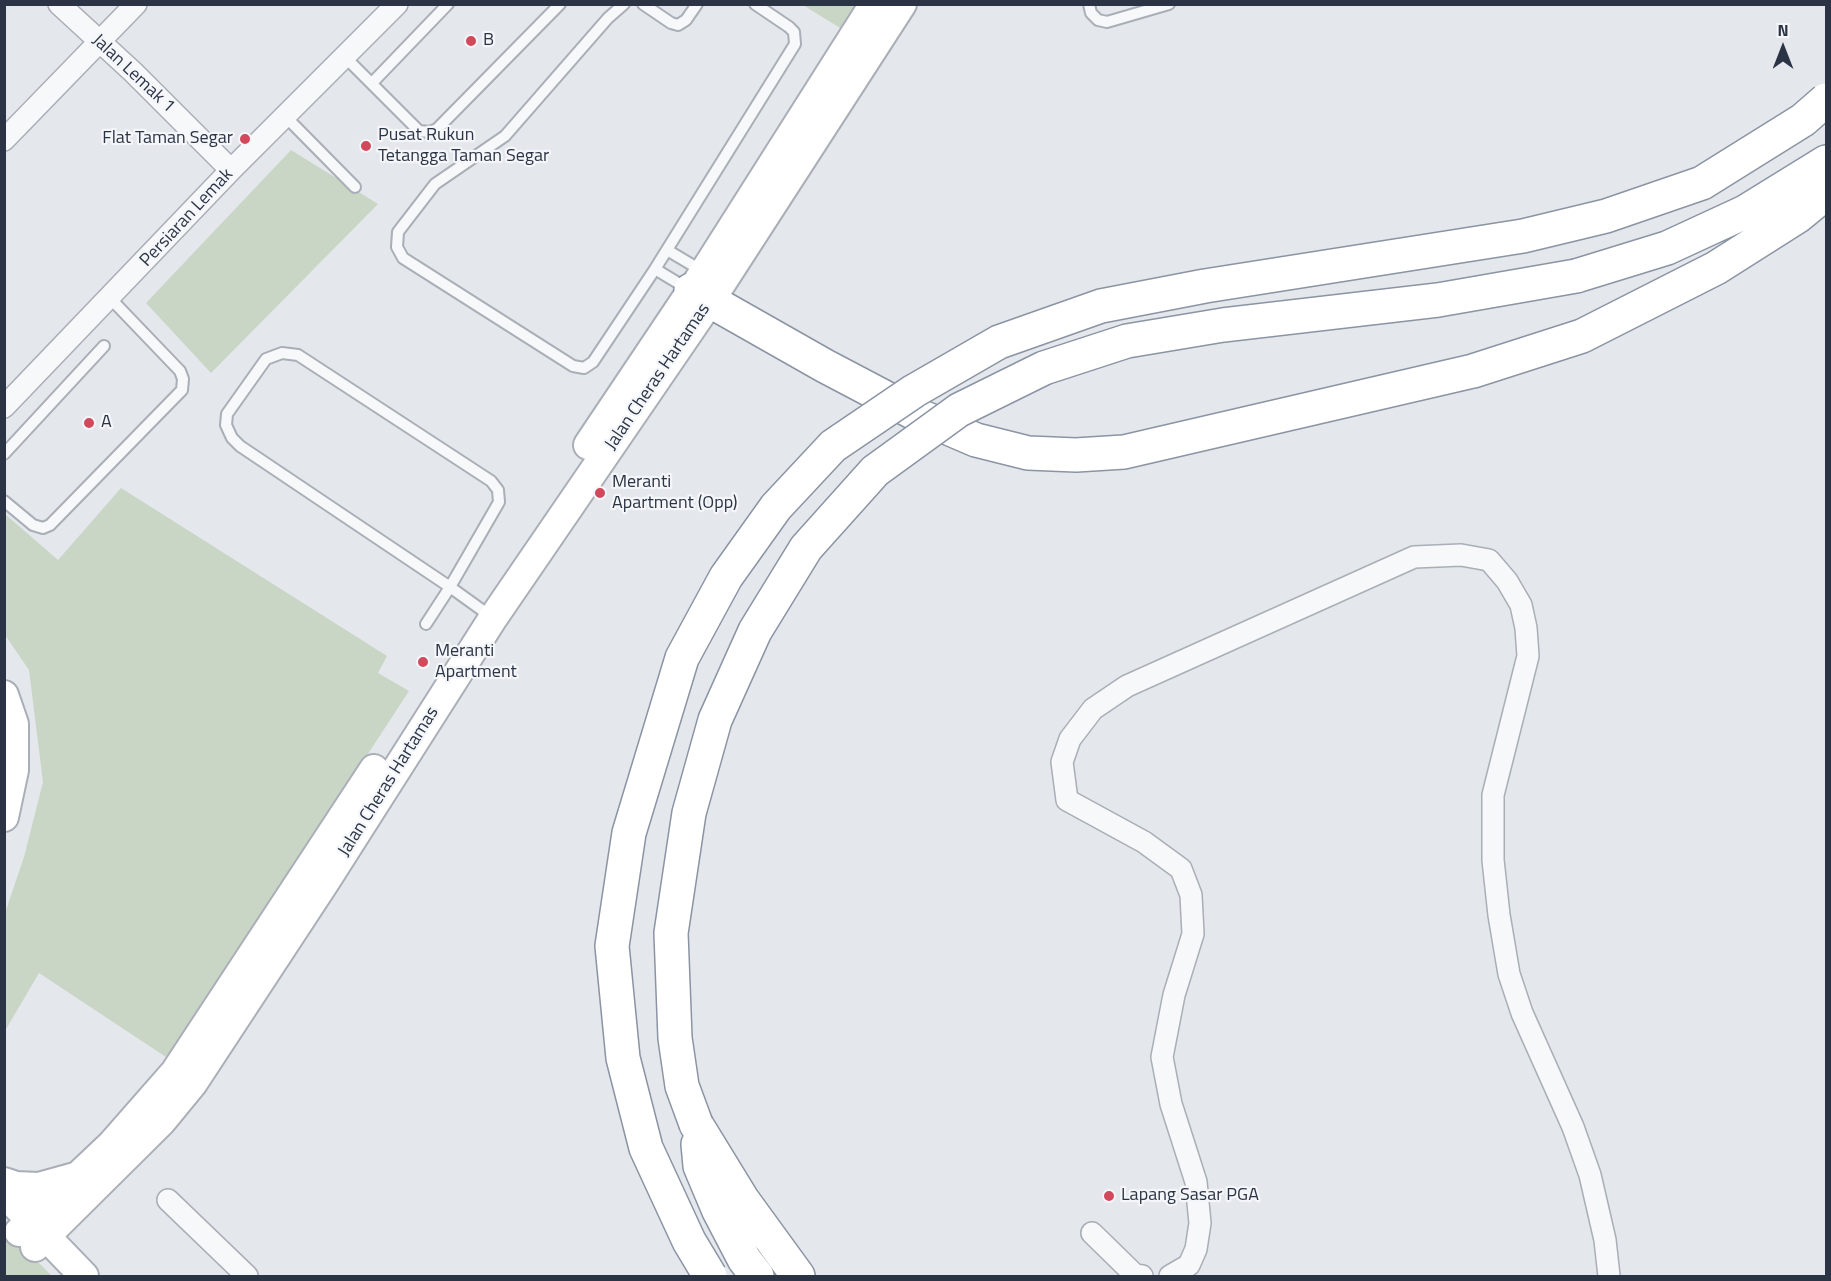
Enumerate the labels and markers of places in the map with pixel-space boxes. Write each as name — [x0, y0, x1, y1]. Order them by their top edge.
place label: B — [483, 30, 494, 52]
marker: B — [464, 34, 478, 48]
place label: Pusat Rukun Tetangga Taman Segar — [378, 125, 549, 168]
place label: Flat Taman Segar — [102, 128, 233, 150]
marker: Flat Taman Segar — [238, 132, 252, 146]
marker: Pusat Rukun Tetangga Taman Segar — [359, 139, 373, 153]
place label: A — [101, 412, 112, 434]
marker: A — [82, 416, 96, 430]
place label: Meranti Apartment (Opp) — [612, 472, 738, 514]
marker: Meranti Apartment (Opp) — [593, 486, 607, 500]
place label: Meranti Apartment — [435, 641, 517, 684]
marker: Meranti Apartment — [416, 655, 430, 669]
place label: Lapang Sasar PGA — [1121, 1185, 1259, 1207]
marker: Lapang Sasar PGA — [1102, 1189, 1116, 1203]

